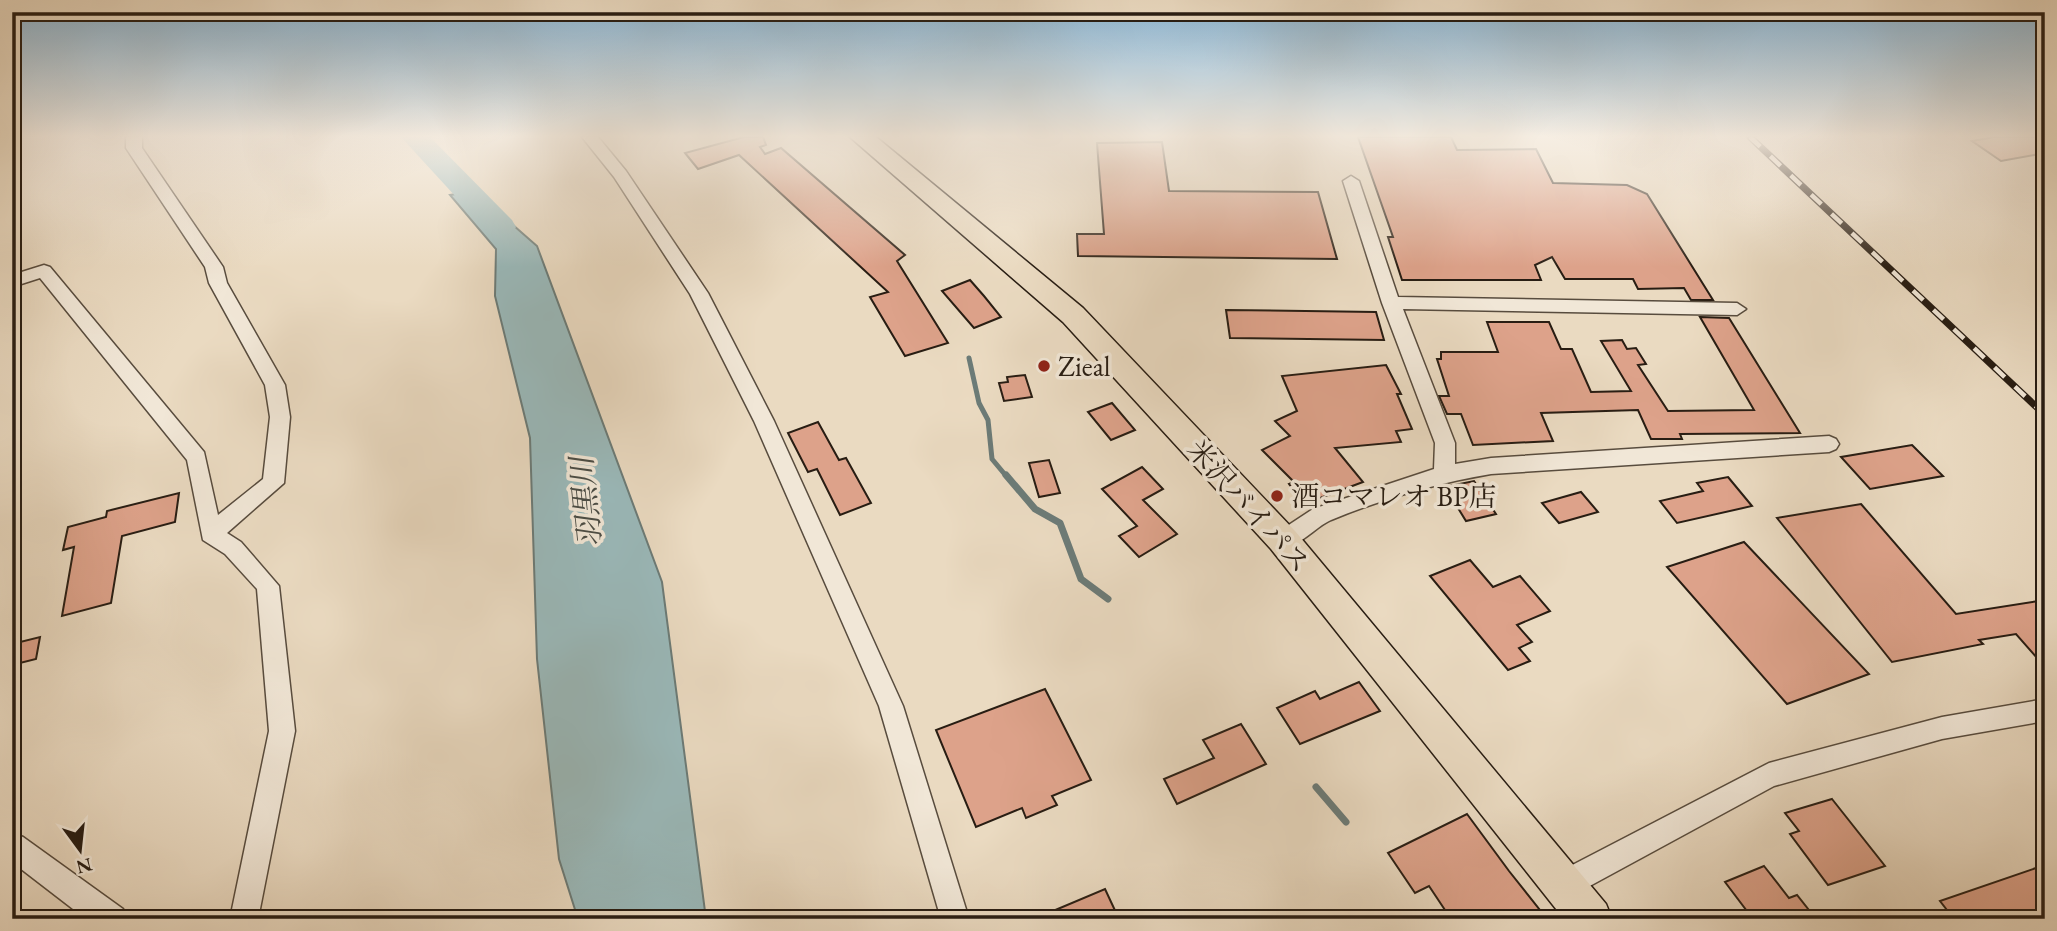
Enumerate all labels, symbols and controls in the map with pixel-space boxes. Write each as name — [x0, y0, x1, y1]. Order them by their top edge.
place label: Zieal — [1058, 348, 1111, 384]
marker: Zieal — [1036, 358, 1052, 374]
street label: 米沢バイパス — [1180, 432, 1318, 580]
water label: 羽黒川 — [561, 452, 610, 549]
place label: 酒コマレオ BP店 — [1291, 478, 1497, 514]
marker: 酒コマレオ BP店 — [1269, 488, 1285, 504]
north arrow — [46, 816, 116, 886]
text: N — [73, 852, 95, 880]

